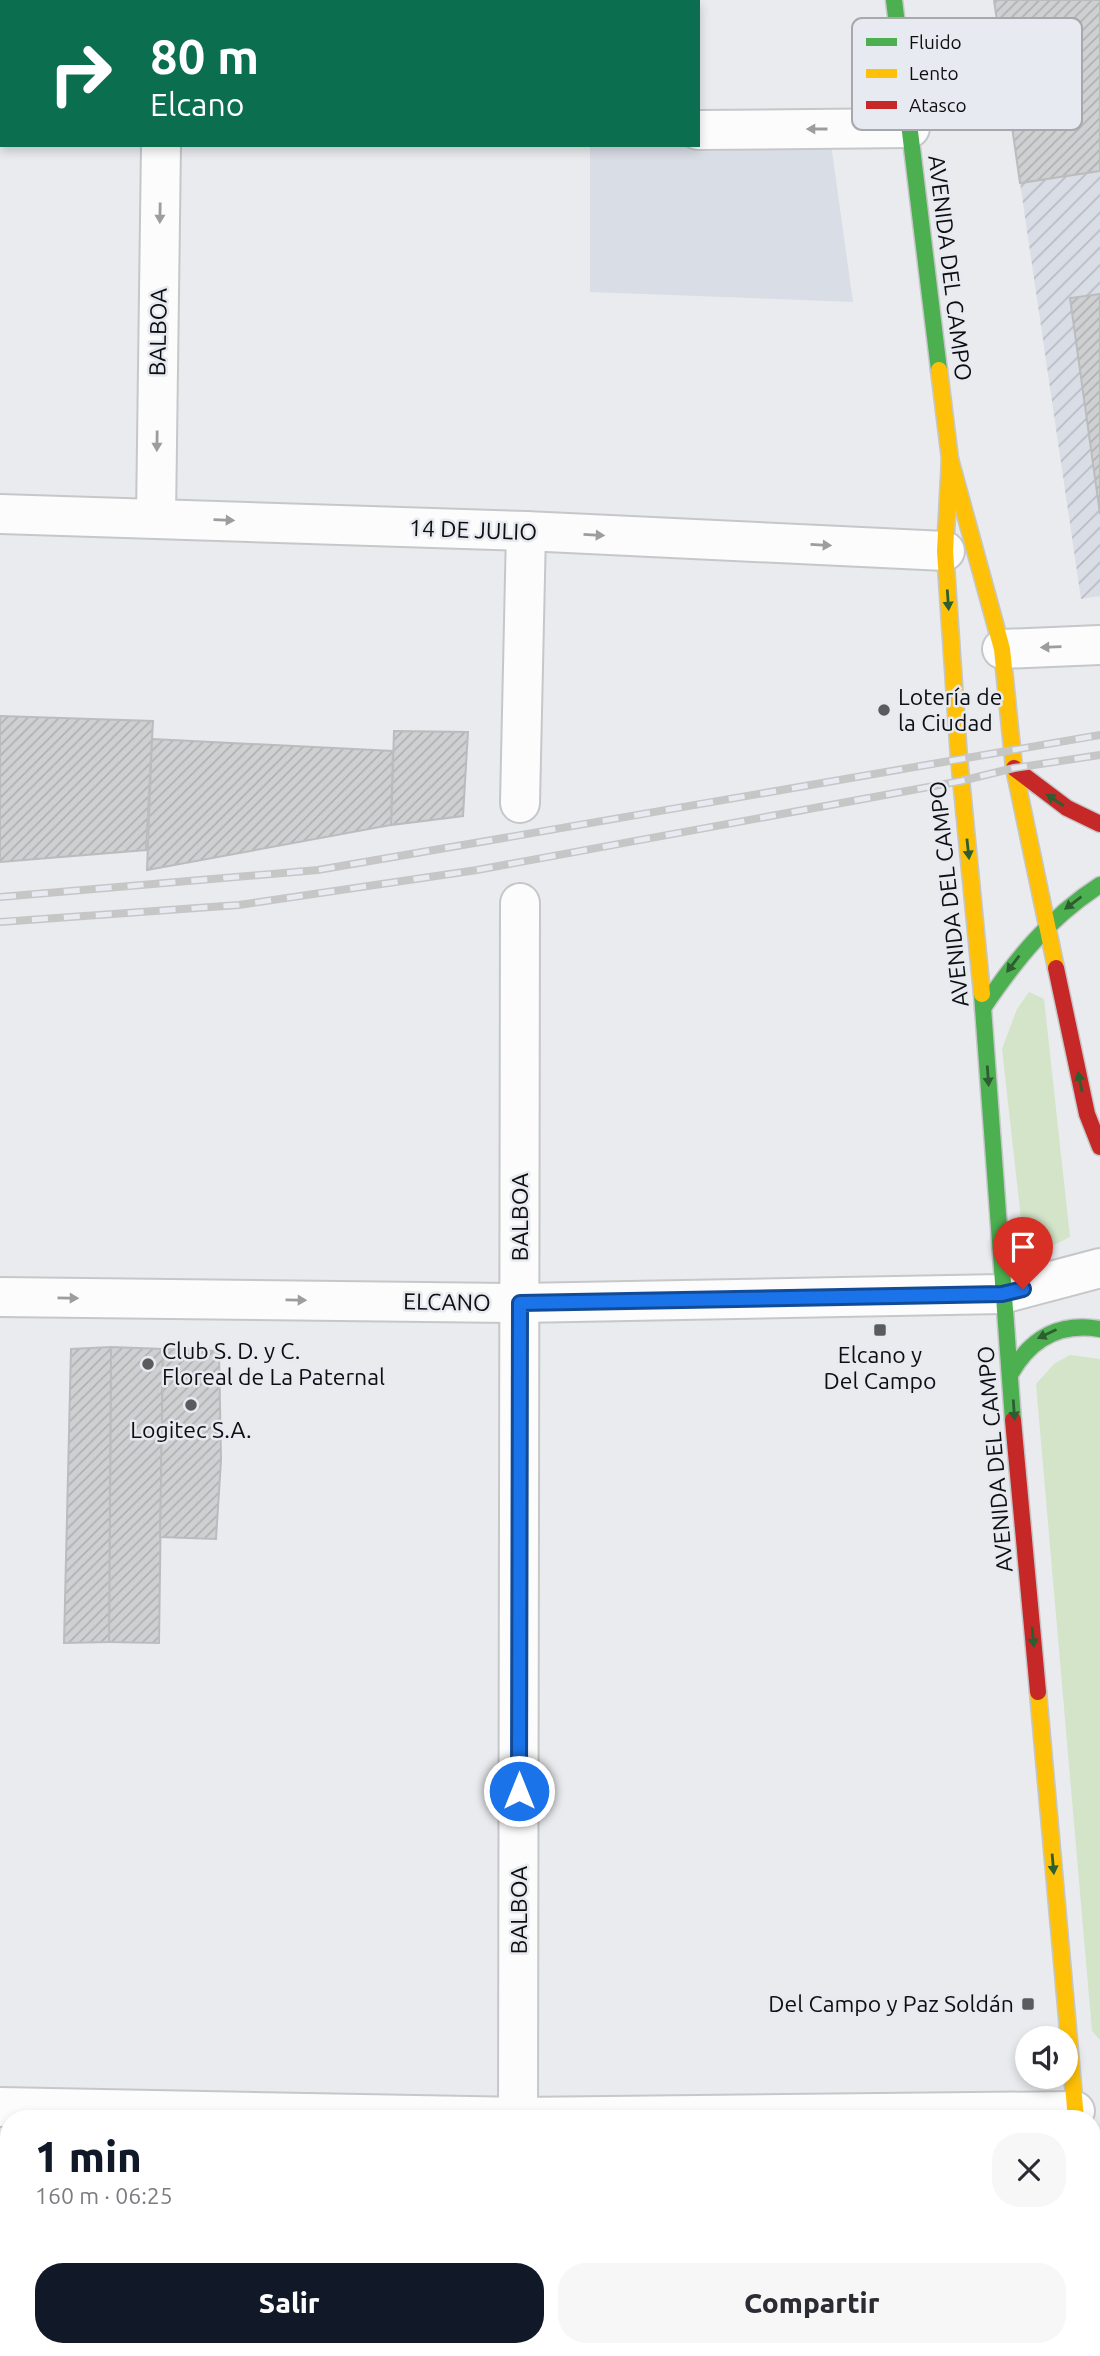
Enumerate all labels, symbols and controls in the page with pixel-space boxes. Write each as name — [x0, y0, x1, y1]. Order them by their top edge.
legend — [852, 18, 1082, 130]
icon: right — [35, 28, 126, 119]
text: 80 m — [150, 28, 259, 83]
text: Fluido — [909, 31, 962, 53]
text: Lento — [909, 62, 959, 84]
text: Elcano — [150, 86, 245, 122]
text: Atasco — [909, 94, 967, 116]
one-way arrow — [806, 123, 828, 135]
street label: AVENIDA DEL CAMPO — [924, 154, 977, 382]
one-way arrow — [154, 203, 166, 225]
street label: BALBOA — [144, 288, 171, 376]
one-way arrow — [151, 430, 163, 452]
one-way arrow — [213, 515, 235, 526]
street label: 14 DE JULIO — [409, 515, 537, 544]
one-way arrow — [583, 529, 605, 540]
one-way arrow — [811, 540, 833, 551]
one-way arrow — [943, 589, 954, 611]
one-way arrow — [1040, 642, 1062, 653]
place label: Lotería de la Ciudad — [898, 684, 1002, 735]
marker: Lotería de la Ciudad — [876, 702, 892, 718]
street label: AVENIDA DEL CAMPO — [924, 780, 973, 1008]
one-way arrow — [1045, 793, 1065, 806]
one-way arrow — [962, 838, 973, 860]
one-way arrow — [1064, 896, 1082, 910]
one-way arrow — [1006, 954, 1020, 973]
one-way arrow — [983, 1065, 994, 1087]
one-way arrow — [1074, 1071, 1085, 1093]
street label: BALBOA — [507, 1173, 532, 1261]
pin — [993, 1217, 1053, 1289]
icon: arrive — [1004, 1228, 1042, 1266]
street label: ELCANO — [403, 1288, 491, 1315]
one-way arrow — [57, 1292, 79, 1304]
one-way arrow — [285, 1294, 307, 1306]
marker: Elcano y Del Campo — [872, 1322, 888, 1338]
one-way arrow — [1037, 1328, 1057, 1340]
place label: Club S. D. y C. Floreal de La Paternal — [162, 1338, 385, 1389]
place label: Elcano y Del Campo — [824, 1342, 936, 1393]
street label: AVENIDA DEL CAMPO — [972, 1345, 1017, 1573]
marker: Club S. D. y C. Floreal de La Paternal — [140, 1356, 156, 1372]
marker: Logitec S.A. — [183, 1397, 199, 1413]
one-way arrow — [1009, 1400, 1020, 1422]
place label: Logitec S.A. — [130, 1417, 252, 1442]
one-way arrow — [1028, 1626, 1039, 1648]
position arrow — [482, 1754, 556, 1828]
one-way arrow — [1048, 1853, 1059, 1875]
street label: BALBOA — [506, 1866, 531, 1954]
place label: Del Campo y Paz Soldán — [768, 1991, 1014, 2016]
marker: Del Campo y Paz Soldán — [1020, 1996, 1036, 2012]
map controls — [1015, 2026, 1078, 2089]
button: sound — [1015, 2026, 1078, 2089]
text: 1 min — [35, 2133, 142, 2180]
button: close — [992, 2133, 1066, 2207]
text: 160 m · 06:25 — [35, 2183, 173, 2208]
button: Salir — [35, 2263, 544, 2343]
button: Compartir — [558, 2263, 1066, 2343]

